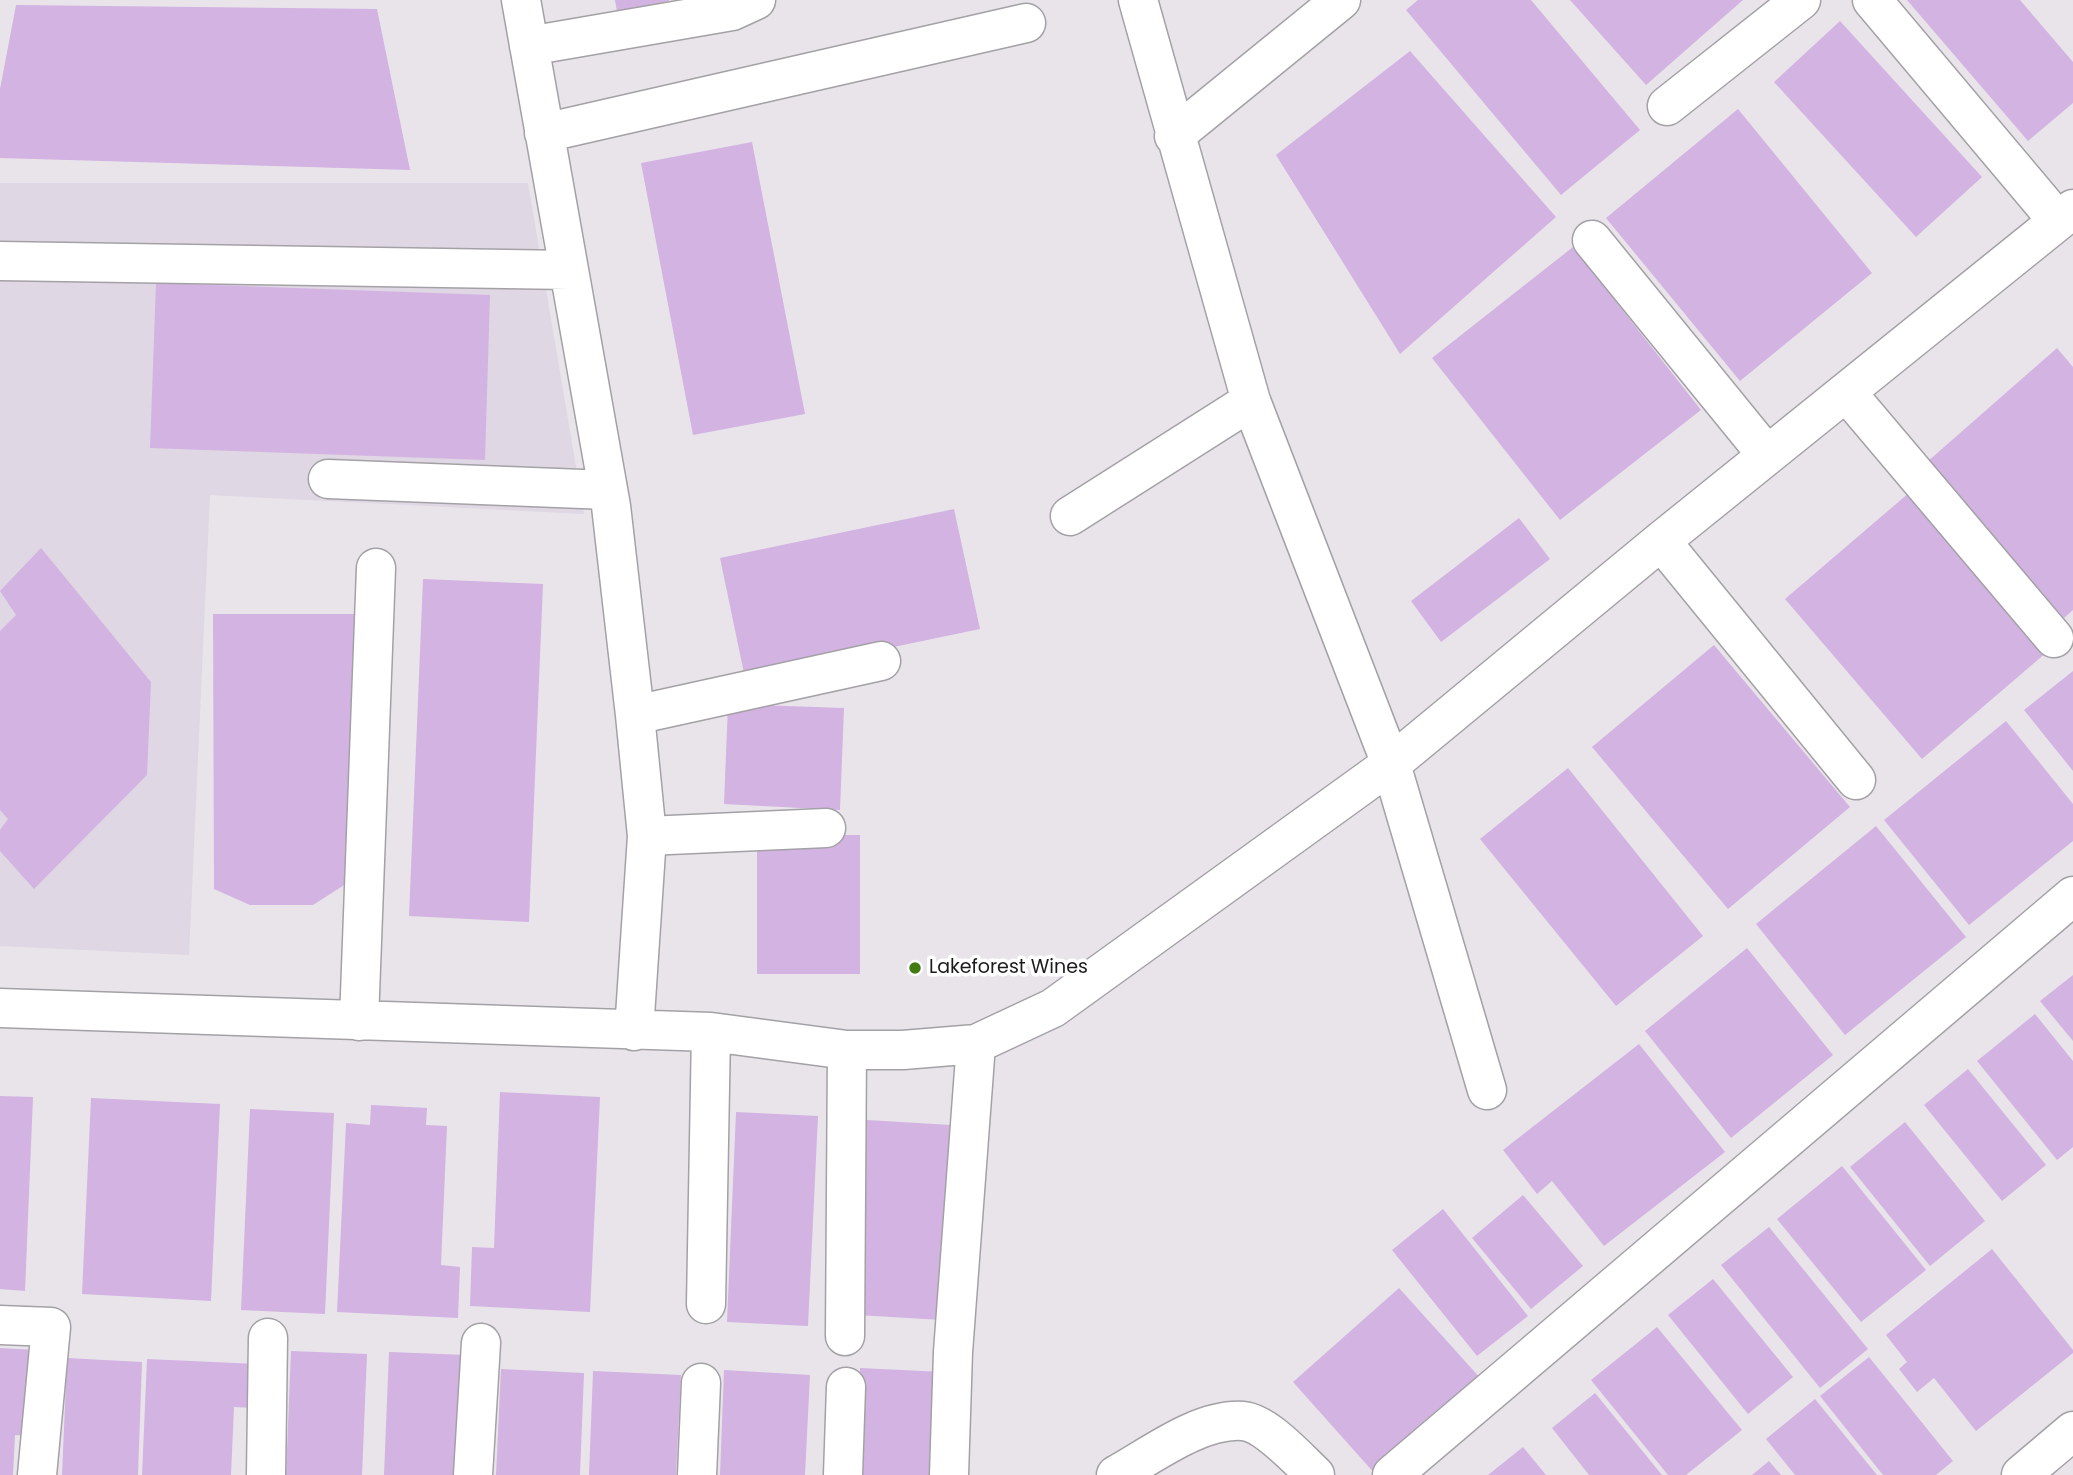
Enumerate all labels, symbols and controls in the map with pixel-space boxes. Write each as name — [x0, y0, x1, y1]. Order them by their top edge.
place label: Lakeforest Wines — [929, 957, 1088, 979]
marker: Lakeforest Wines — [907, 960, 923, 976]

